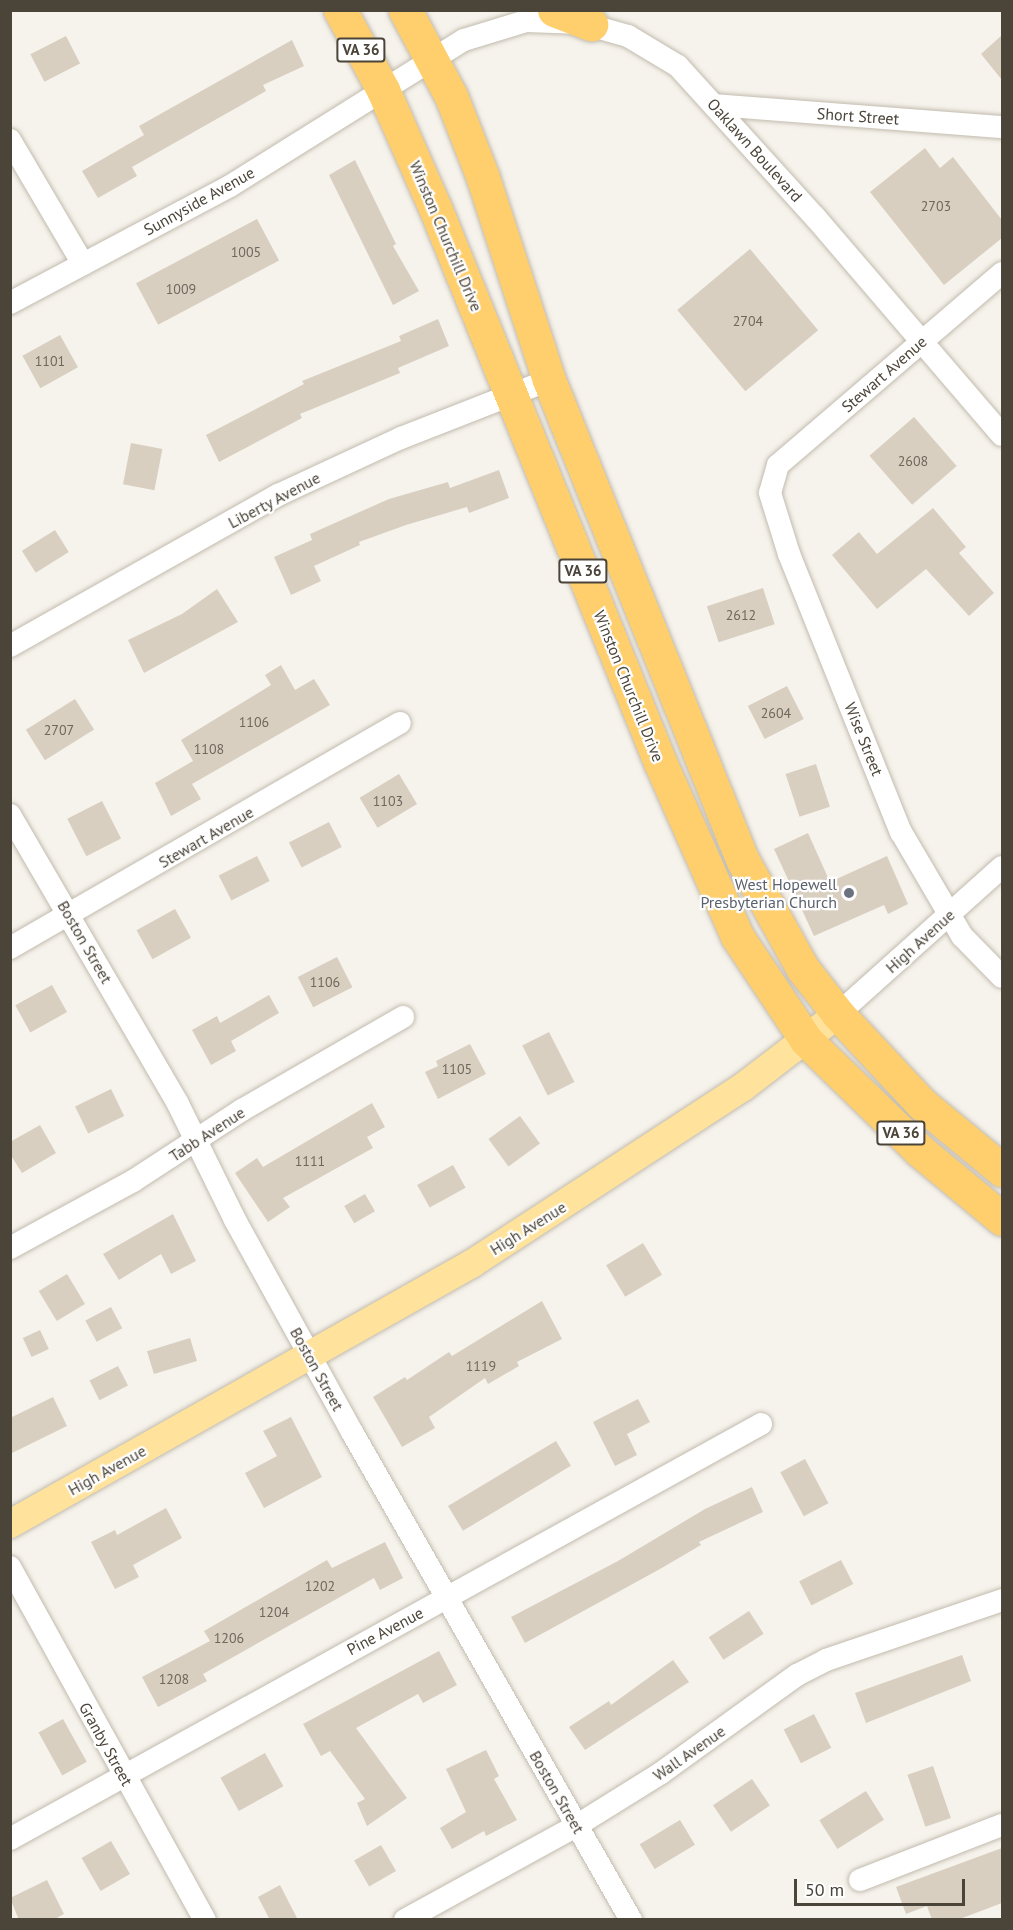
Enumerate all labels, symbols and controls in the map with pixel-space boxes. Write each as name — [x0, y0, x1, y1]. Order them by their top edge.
road number: VA 36 — [336, 38, 386, 62]
street label: Oaklawn Boulevard — [703, 94, 807, 206]
street label: Short Street — [816, 104, 900, 128]
street label: Winston Churchill Drive — [406, 158, 486, 314]
street label: Sunnyside Avenue — [140, 163, 258, 239]
house number: 2703 — [921, 198, 951, 214]
house number: 1005 — [231, 244, 261, 260]
house number: 1009 — [166, 281, 196, 297]
house number: 2704 — [733, 313, 763, 329]
street label: Stewart Avenue — [837, 332, 931, 416]
house number: 1101 — [35, 353, 65, 369]
house number: 2608 — [898, 453, 928, 469]
street label: Liberty Avenue — [224, 467, 324, 533]
road number: VA 36 — [558, 559, 608, 583]
house number: 2612 — [726, 607, 756, 623]
street label: Winston Churchill Drive — [590, 608, 668, 764]
street label: Wise Street — [841, 699, 887, 779]
house number: 2604 — [761, 705, 791, 721]
house number: 1106 — [239, 714, 269, 730]
house number: 2707 — [44, 722, 74, 738]
house number: 1108 — [194, 741, 224, 757]
house number: 1103 — [373, 793, 403, 809]
street label: Stewart Avenue — [155, 802, 257, 872]
place label: West Hopewell Presbyterian Church — [700, 874, 837, 912]
marker: West Hopewell Presbyterian Church — [842, 886, 856, 900]
street label: Boston Street — [54, 897, 116, 987]
street label: High Avenue — [881, 905, 959, 977]
house number: 1106 — [310, 974, 340, 990]
house number: 1105 — [442, 1061, 472, 1077]
street label: Tabb Avenue — [165, 1102, 249, 1166]
road number: VA 36 — [876, 1121, 926, 1145]
house number: 1111 — [295, 1153, 325, 1169]
street label: High Avenue — [486, 1197, 570, 1259]
street label: Boston Street — [286, 1324, 348, 1414]
house number: 1119 — [466, 1358, 496, 1374]
street label: High Avenue — [64, 1441, 150, 1499]
house number: 1202 — [305, 1578, 335, 1594]
street label: Pine Avenue — [343, 1603, 427, 1659]
house number: 1204 — [259, 1604, 289, 1620]
house number: 1206 — [214, 1630, 244, 1646]
house number: 1208 — [159, 1671, 189, 1687]
street label: Granby Street — [75, 1699, 137, 1789]
street label: Wall Avenue — [649, 1721, 729, 1785]
street label: Boston Street — [526, 1747, 588, 1837]
scale bar — [797, 1867, 968, 1905]
text: 50 m — [805, 1878, 844, 1901]

